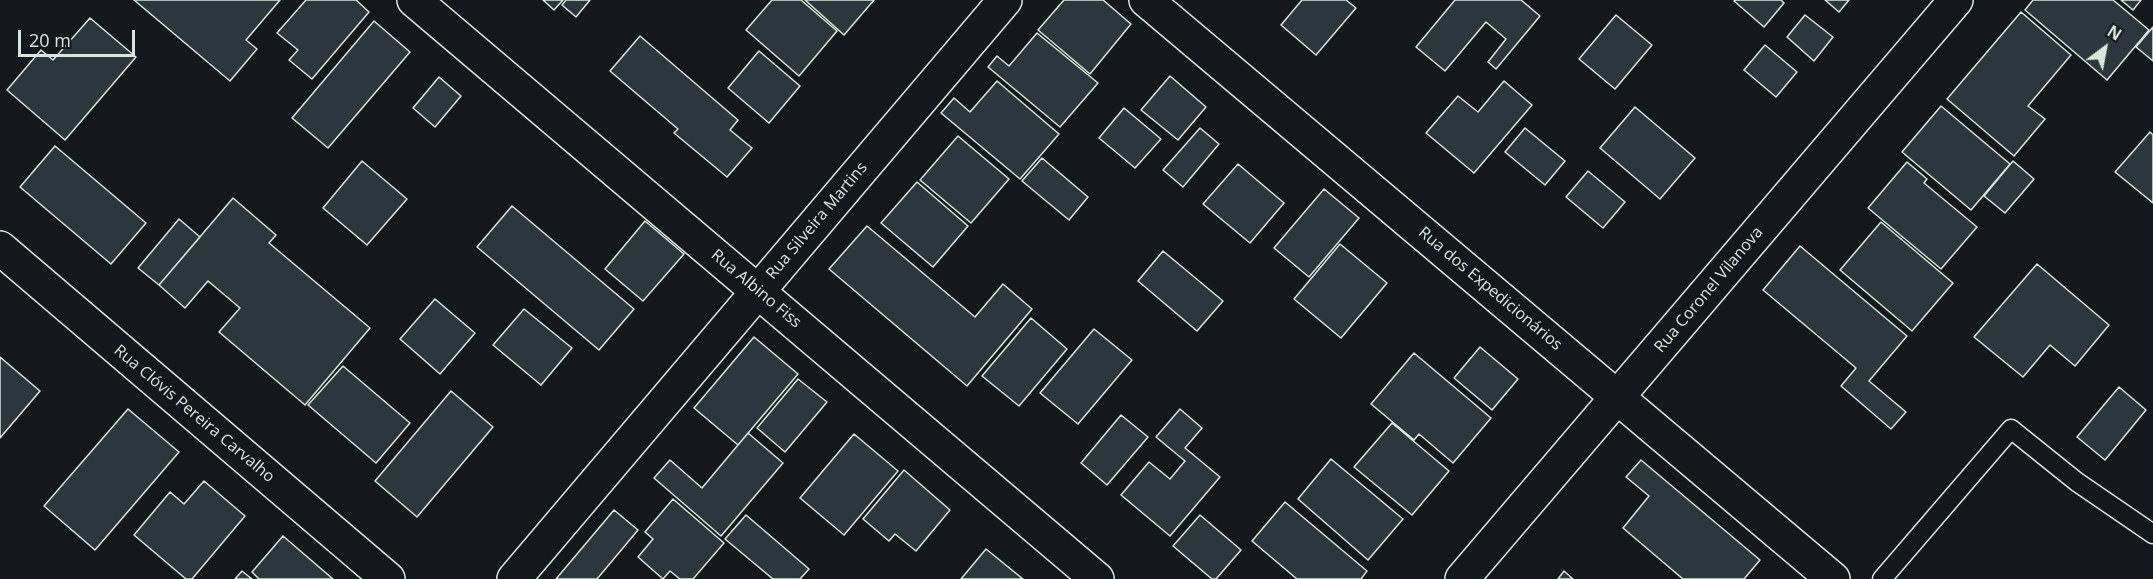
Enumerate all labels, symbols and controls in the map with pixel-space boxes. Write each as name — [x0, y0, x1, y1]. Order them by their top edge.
scale bar — [21, 18, 138, 56]
north arrow — [2075, 18, 2135, 78]
text: N — [2103, 20, 2126, 46]
text: 20 m — [29, 28, 71, 52]
street label: Rua Silveira Martins — [762, 158, 872, 284]
street label: Rua dos Expedicionários — [1414, 223, 1566, 355]
street label: Rua Coronel Vilanova — [1651, 223, 1767, 357]
street label: Rua Albino Fiss — [707, 246, 805, 332]
street label: Rua Clóvis Pereira Carvalho — [110, 341, 278, 487]

